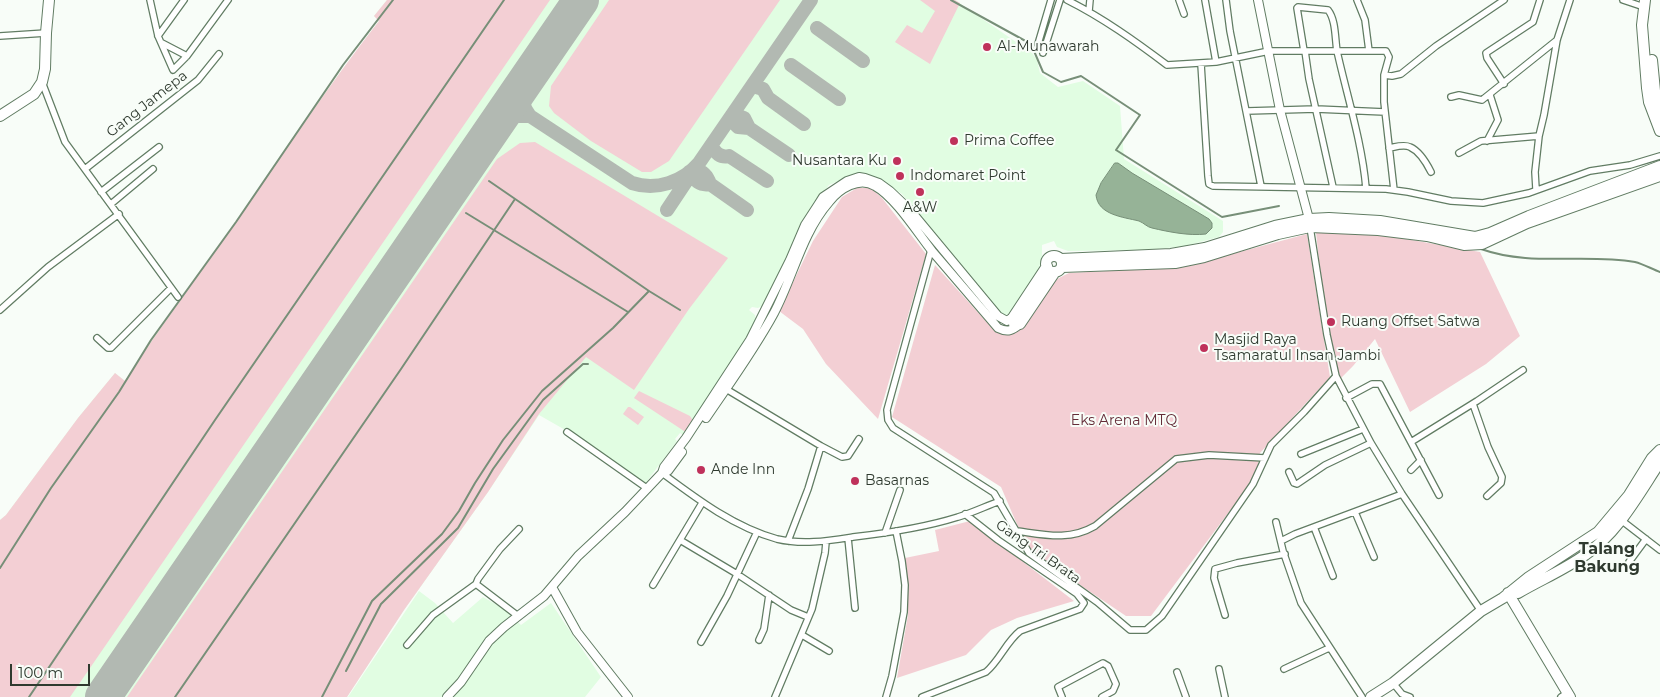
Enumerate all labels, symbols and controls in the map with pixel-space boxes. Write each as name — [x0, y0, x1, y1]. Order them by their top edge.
place label: Al-Munawarah — [997, 39, 1100, 55]
marker: Al-Munawarah — [981, 41, 993, 53]
street label: Gang Jamepa — [103, 67, 191, 141]
place label: Prima Coffee — [964, 133, 1054, 149]
marker: Prima Coffee — [948, 135, 960, 147]
place label: Nusantara Ku — [792, 153, 887, 169]
marker: Nusantara Ku — [891, 155, 903, 167]
place label: Indomaret Point — [910, 168, 1026, 184]
marker: Indomaret Point — [894, 170, 906, 182]
marker: A&W — [914, 186, 926, 198]
place label: A&W — [903, 200, 937, 216]
place label: Ruang Offset Satwa — [1341, 314, 1480, 330]
marker: Ruang Offset Satwa — [1325, 316, 1337, 328]
place label: Masjid Raya Tsamaratul Insan Jambi — [1214, 332, 1381, 364]
marker: Masjid Raya Tsamaratul Insan Jambi — [1198, 342, 1210, 354]
park label: Eks Arena MTQ — [1071, 413, 1177, 429]
place label: Ande Inn — [711, 462, 775, 478]
marker: Ande Inn — [695, 464, 707, 476]
place label: Basarnas — [865, 473, 929, 489]
marker: Basarnas — [849, 475, 861, 487]
street label: Gang Tri Brata — [992, 516, 1084, 588]
district label: Talang Bakung — [1574, 539, 1640, 577]
scale bar — [12, 654, 92, 686]
text: 100 m — [18, 663, 63, 682]

